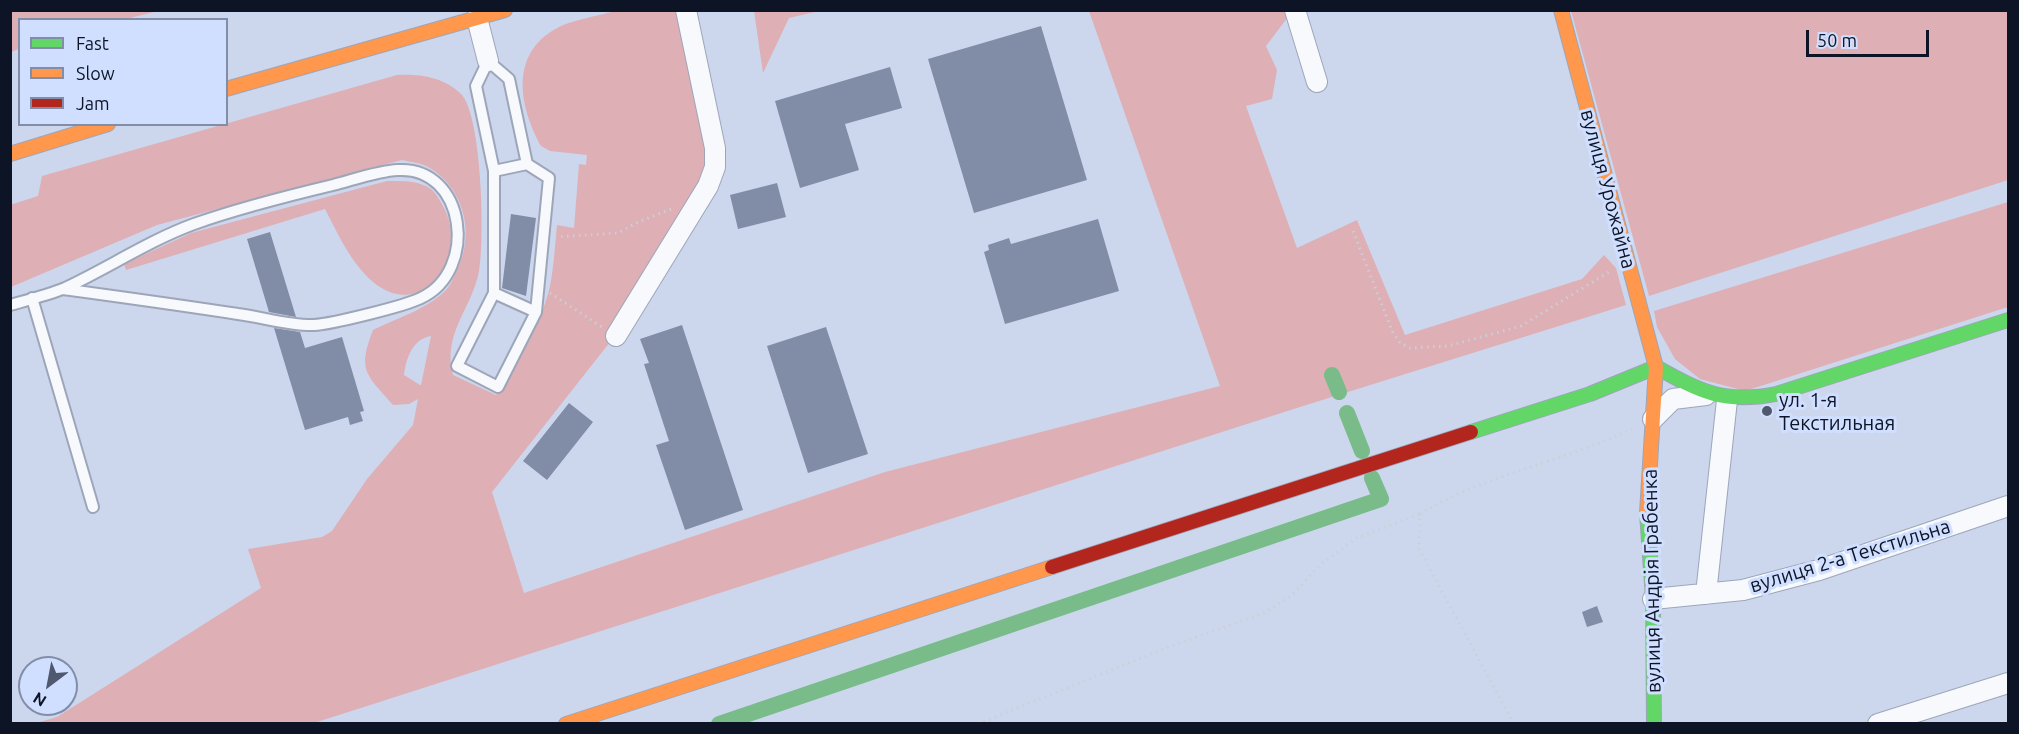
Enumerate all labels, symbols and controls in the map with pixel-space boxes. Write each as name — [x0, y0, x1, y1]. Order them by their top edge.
legend — [18, 18, 228, 126]
scale bar — [1809, 18, 1932, 56]
text: 50 m — [1817, 30, 1857, 50]
text: Fast — [76, 33, 109, 53]
text: Slow — [76, 63, 115, 83]
text: Jam — [76, 93, 110, 113]
street label: вулиця Урожайна — [1575, 107, 1641, 271]
place label: ул. 1-я Текстильная — [1779, 388, 1895, 435]
marker: ул. 1-я Текстильная — [1760, 404, 1774, 418]
street label: вулиця Андрія Грабенка — [1638, 469, 1666, 693]
street label: вулиця 2-а Текстильна — [1747, 514, 1953, 598]
north arrow — [18, 656, 78, 716]
text: N — [30, 689, 49, 710]

